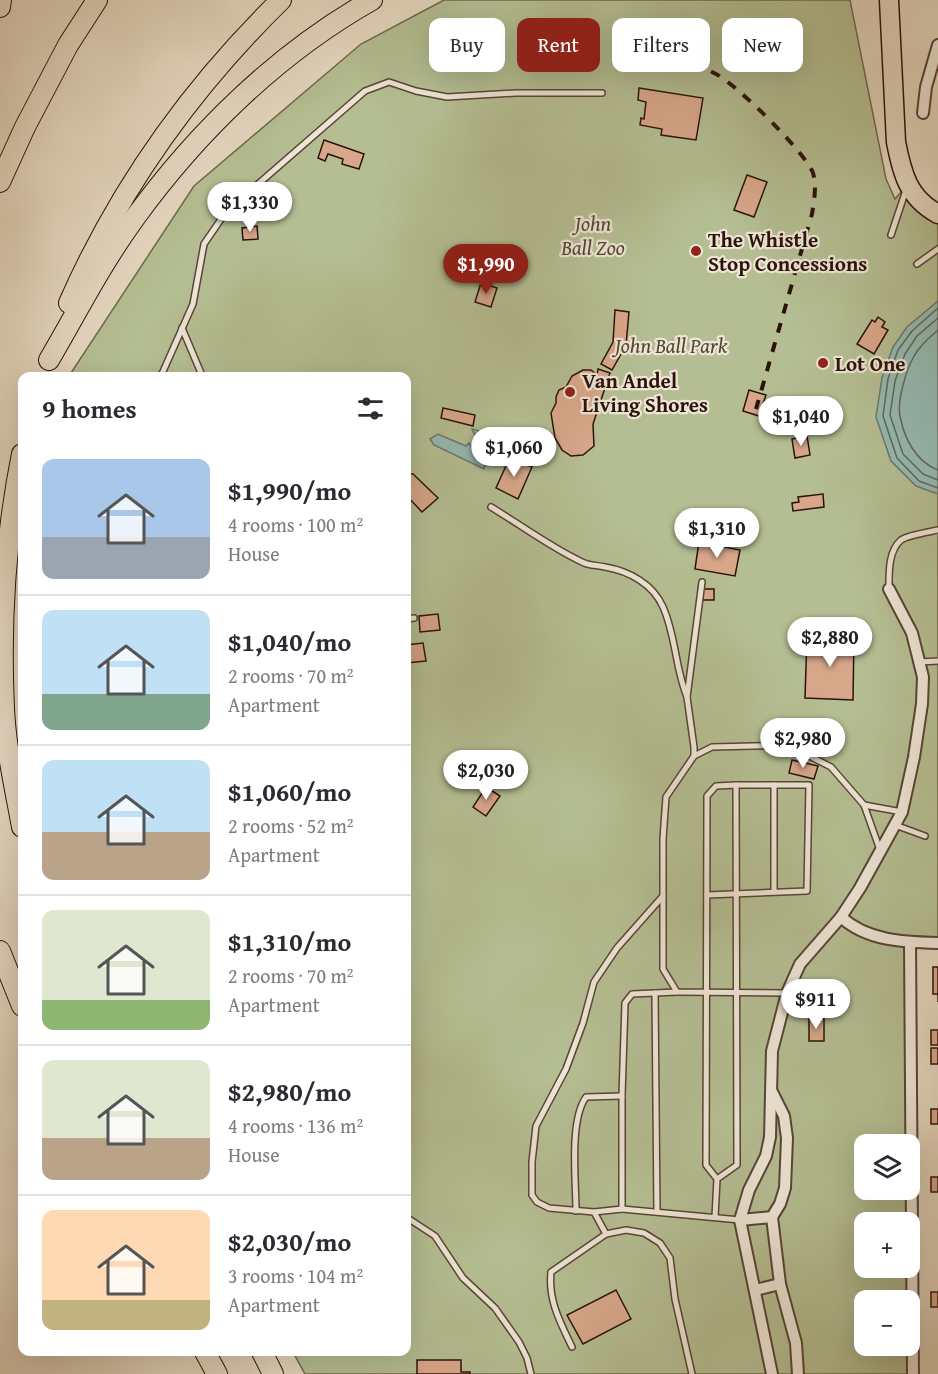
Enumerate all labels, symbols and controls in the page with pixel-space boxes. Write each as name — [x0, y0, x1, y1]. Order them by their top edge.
chip: Buy — [429, 18, 505, 72]
chip: Rent — [517, 18, 600, 72]
chip: Filters — [612, 18, 710, 72]
chip: New — [722, 18, 803, 72]
pin: $1,330 — [201, 182, 299, 233]
text: $1,330 — [221, 187, 279, 216]
park label: John Ball Zoo — [560, 208, 625, 263]
place label: The Whistle Stop Concessions — [708, 224, 867, 279]
pin: $1,990 — [437, 244, 535, 295]
marker: The Whistle Stop Concessions — [689, 244, 703, 258]
text: $1,990 — [457, 249, 515, 278]
park label: John Ball Park — [612, 330, 728, 361]
place label: Lot One — [835, 348, 906, 379]
marker: Lot One — [816, 356, 830, 370]
place label: Van Andel Living Shores — [582, 365, 708, 420]
marker: Van Andel Living Shores — [563, 385, 577, 399]
text: 9 homes — [42, 389, 137, 428]
icon: filters — [354, 392, 387, 425]
pin: $1,040 — [752, 396, 850, 447]
text: $1,040 — [772, 401, 830, 430]
pin: $1,060 — [465, 427, 563, 478]
text: $1,060 — [485, 432, 543, 461]
text: $1,990/mo — [228, 471, 351, 510]
icon: home — [90, 483, 162, 555]
pin: $1,310 — [668, 508, 766, 559]
text: 4 rooms · 100 m² — [228, 510, 363, 539]
text: $1,310 — [688, 513, 746, 542]
text: House — [228, 539, 280, 568]
pin: $2,880 — [781, 617, 879, 668]
text: $1,040/mo — [228, 622, 351, 661]
text: $2,880 — [801, 622, 859, 651]
icon: home — [90, 634, 162, 706]
text: 2 rooms · 70 m² — [228, 661, 354, 690]
text: Apartment — [228, 690, 320, 719]
pin: $2,980 — [754, 718, 852, 769]
text: $2,980 — [774, 723, 832, 752]
pin: $2,030 — [437, 750, 535, 801]
text: $2,030 — [457, 755, 515, 784]
text: $1,060/mo — [228, 772, 351, 811]
icon: home — [90, 784, 162, 856]
text: 2 rooms · 52 m² — [228, 811, 354, 840]
text: Apartment — [228, 840, 320, 869]
text: $1,310/mo — [228, 922, 351, 961]
icon: home — [90, 934, 162, 1006]
text: 2 rooms · 70 m² — [228, 961, 354, 990]
pin: $911 — [780, 979, 852, 1030]
text: $911 — [795, 984, 837, 1013]
text: Apartment — [228, 990, 320, 1019]
text: $2,980/mo — [228, 1072, 351, 1111]
icon: home — [90, 1084, 162, 1156]
text: 4 rooms · 136 m² — [228, 1111, 363, 1140]
map controls — [854, 1134, 920, 1356]
button: layers — [854, 1134, 920, 1200]
text: House — [228, 1140, 280, 1169]
button: + — [854, 1212, 920, 1278]
text: $2,030/mo — [228, 1222, 351, 1261]
icon: home — [90, 1234, 162, 1306]
text: 3 rooms · 104 m² — [228, 1261, 363, 1290]
text: Apartment — [228, 1290, 320, 1319]
button: − — [854, 1290, 920, 1356]

